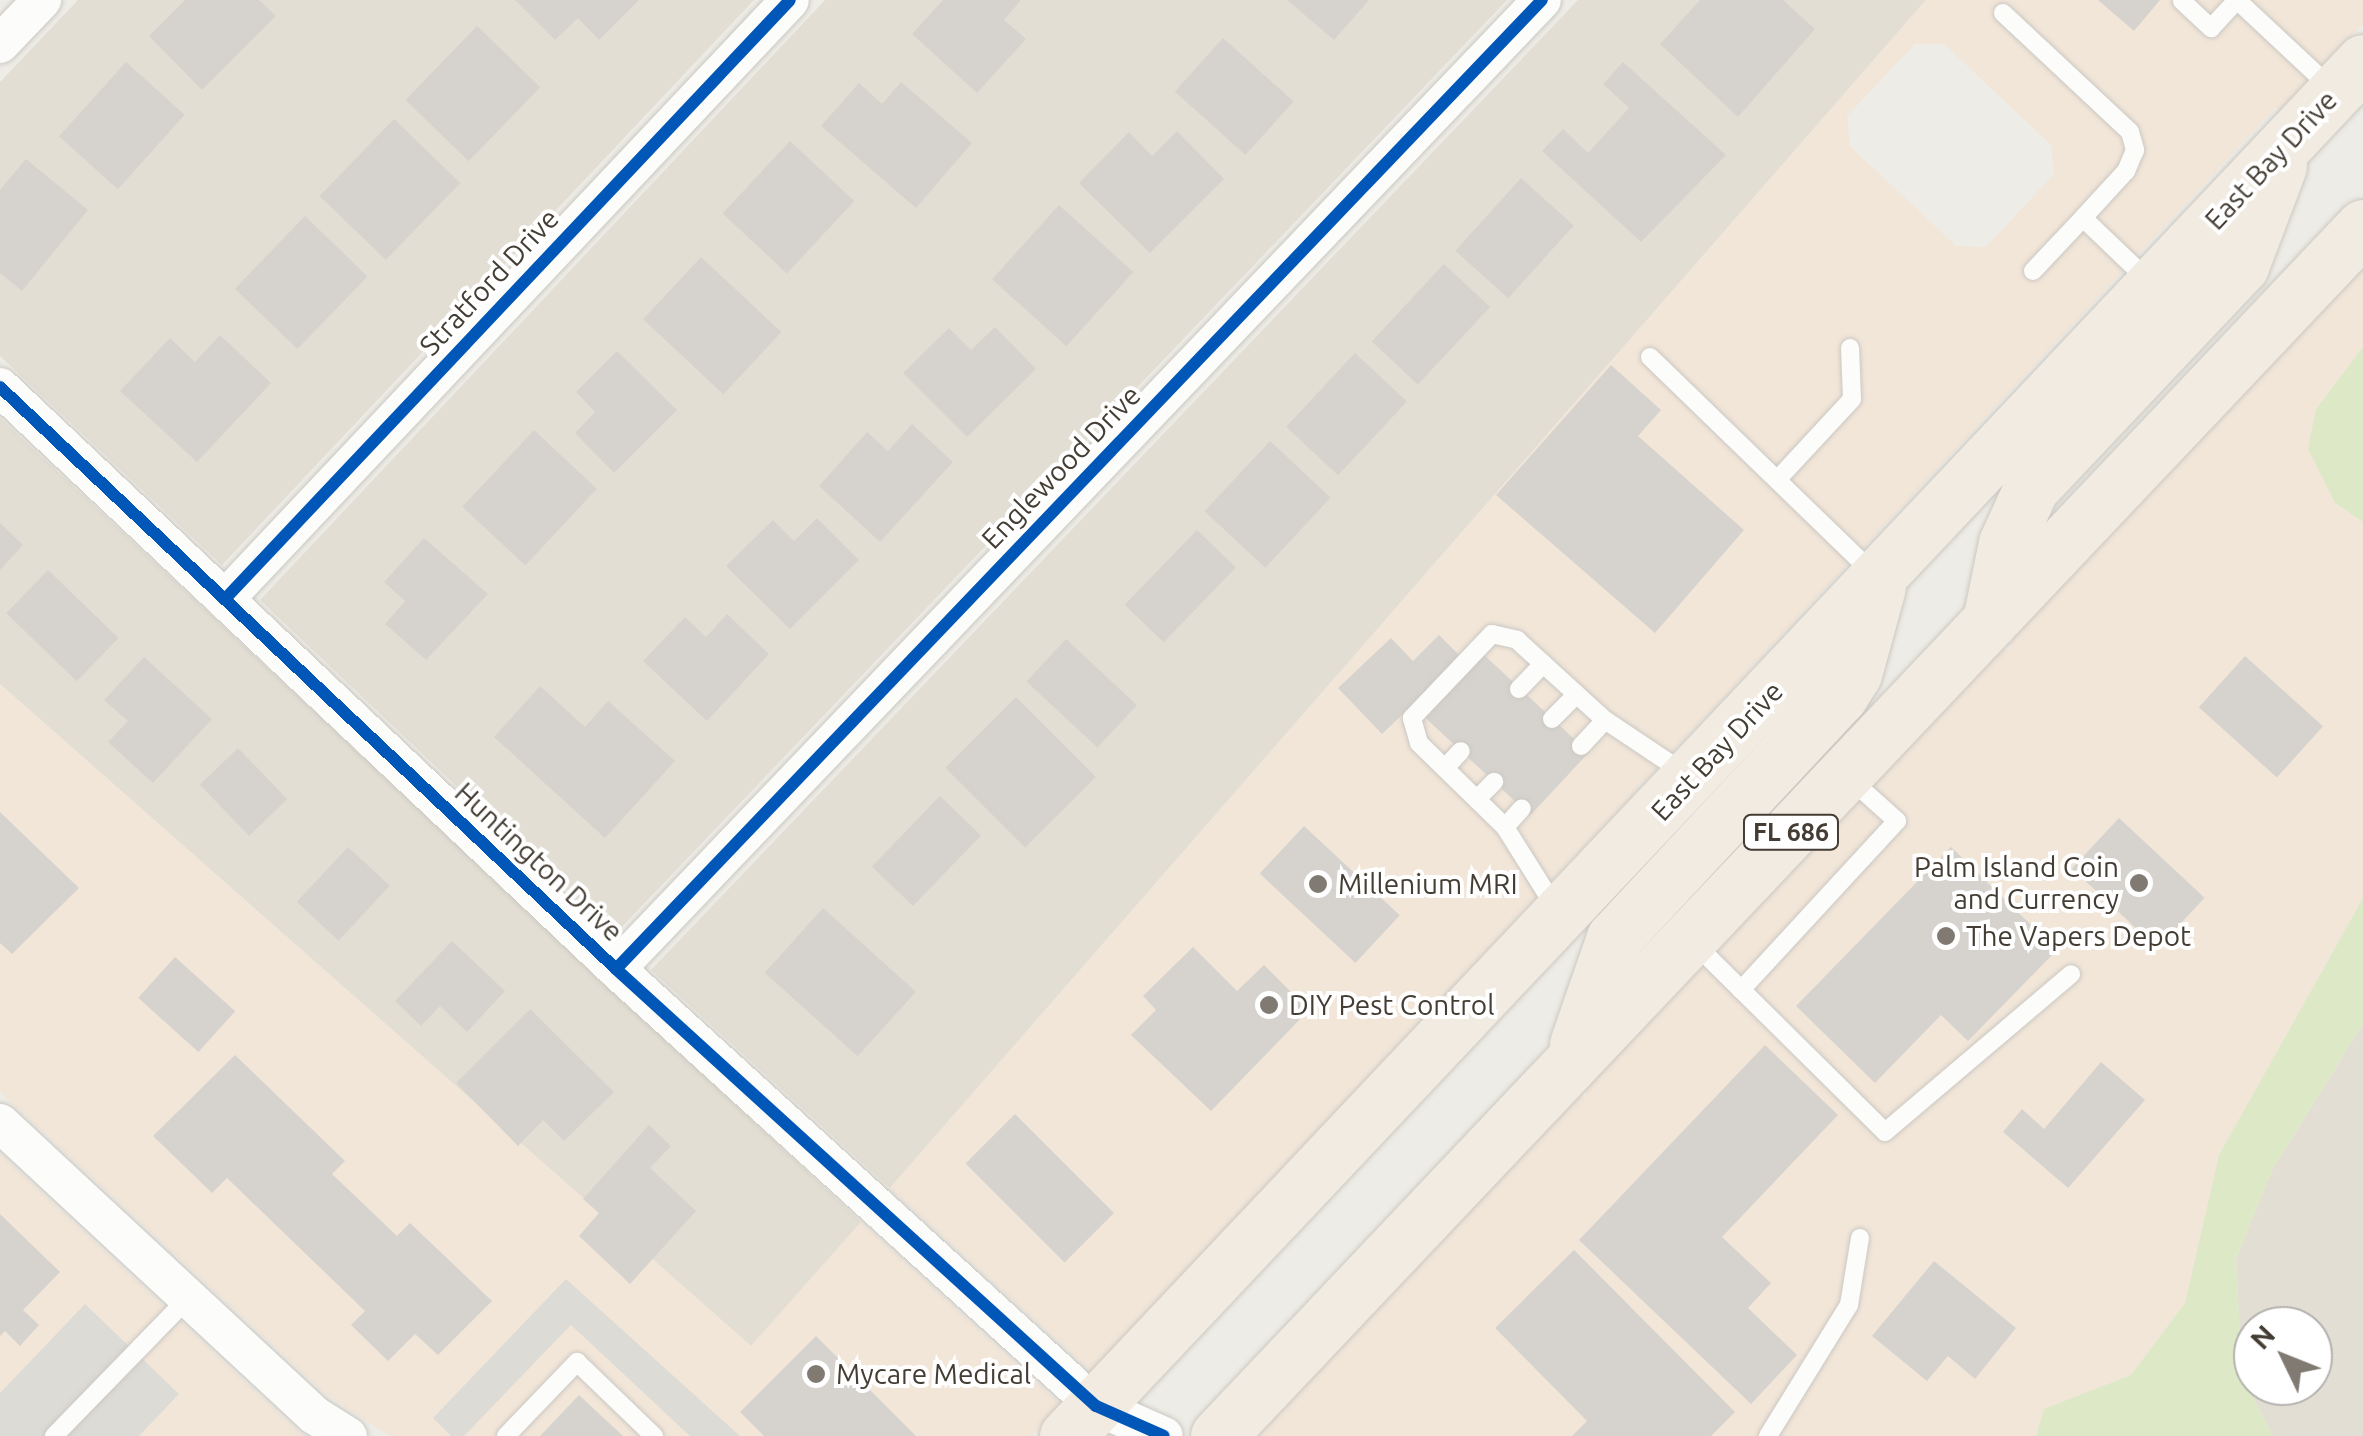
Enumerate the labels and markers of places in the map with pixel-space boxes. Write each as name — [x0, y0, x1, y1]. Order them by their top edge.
place label: Palm Island Coin and Currency — [1914, 850, 2119, 916]
place label: Millenium MRI — [1338, 867, 1518, 901]
marker: Palm Island Coin and Currency — [2128, 872, 2150, 894]
marker: Millenium MRI — [1307, 873, 1329, 895]
place label: The Vapers Depot — [1966, 919, 2191, 953]
marker: The Vapers Depot — [1935, 925, 1957, 947]
place label: DIY Pest Control — [1289, 988, 1495, 1022]
marker: DIY Pest Control — [1258, 994, 1280, 1016]
place label: Mycare Medical — [836, 1357, 1031, 1391]
marker: Mycare Medical — [805, 1363, 827, 1385]

